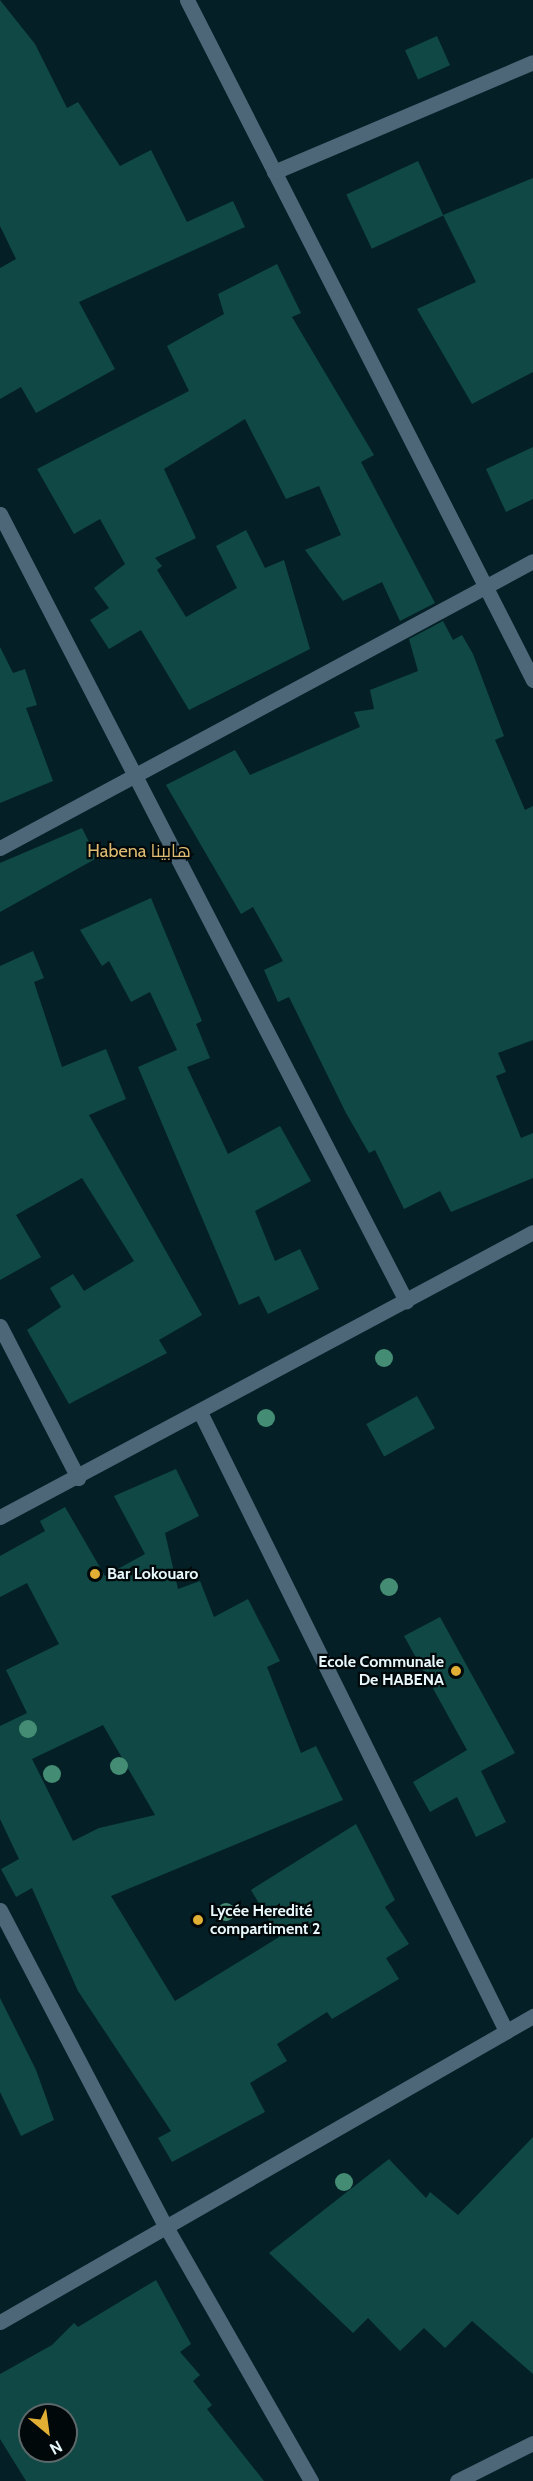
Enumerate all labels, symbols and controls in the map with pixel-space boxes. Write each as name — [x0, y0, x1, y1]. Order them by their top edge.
district label: Habena هابينا — [87, 840, 191, 862]
place label: Bar Lokouaro — [107, 1564, 198, 1584]
marker: Bar Lokouaro — [88, 1567, 102, 1581]
place label: Ecole Communale De HABENA — [318, 1652, 444, 1690]
marker: Ecole Communale De HABENA — [449, 1664, 463, 1678]
place label: Lycée Heredité compartiment 2 — [210, 1901, 320, 1939]
marker: Lycée Heredité compartiment 2 — [191, 1913, 205, 1927]
north arrow — [18, 2403, 78, 2463]
text: N — [46, 2436, 66, 2458]

